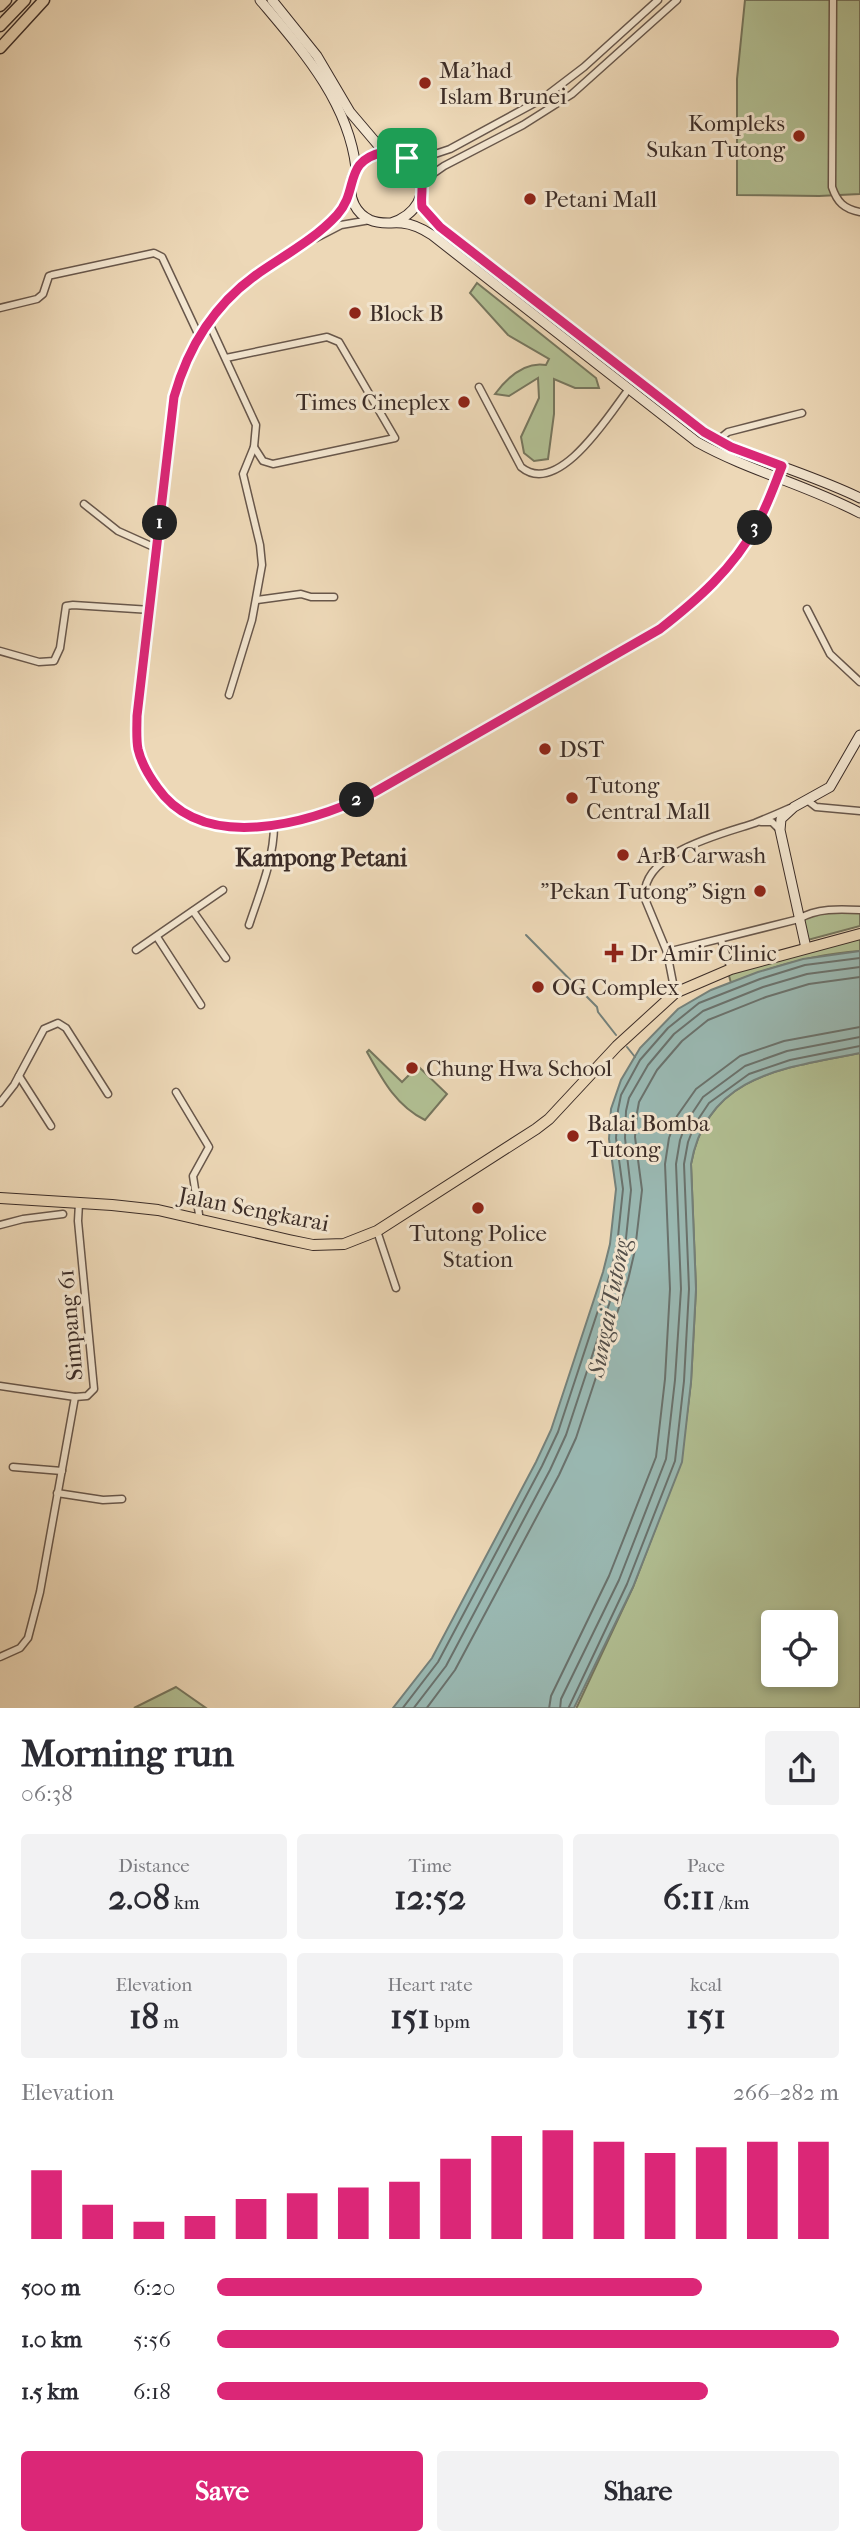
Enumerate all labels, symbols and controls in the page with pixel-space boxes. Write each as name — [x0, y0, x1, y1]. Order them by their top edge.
place label: Ma'had Islam Brunei — [439, 57, 567, 110]
marker: Ma'had Islam Brunei — [417, 75, 433, 91]
place label: Kompleks Sukan Tutong — [646, 110, 786, 163]
pin — [377, 128, 437, 188]
marker: Kompleks Sukan Tutong — [791, 128, 807, 144]
icon: arrive — [388, 139, 426, 177]
place label: Petani Mall — [544, 186, 658, 213]
marker: Petani Mall — [522, 191, 538, 207]
place label: Block B — [369, 300, 444, 327]
marker: Block B — [347, 305, 363, 321]
place label: Times Cineplex — [296, 389, 450, 416]
marker: Times Cineplex — [456, 394, 472, 410]
pin: 1 — [142, 505, 178, 540]
pin: 3 — [738, 510, 772, 546]
text: 1 — [156, 511, 163, 533]
text: 3 — [751, 516, 758, 538]
place label: DST — [559, 736, 604, 763]
marker: DST — [537, 741, 553, 757]
place label: Tutong Central Mall — [586, 772, 711, 825]
pin: 2 — [340, 782, 374, 818]
text: 2 — [352, 788, 361, 810]
marker: Tutong Central Mall — [564, 790, 580, 806]
place label: ArB Carwash — [636, 842, 766, 869]
district label: Kampong Petani — [235, 844, 408, 872]
marker: ArB Carwash — [615, 847, 631, 863]
place label: "Pekan Tutong" Sign — [540, 878, 747, 905]
marker: "Pekan Tutong" Sign — [752, 883, 768, 899]
place label: Dr Amir Clinic — [630, 940, 777, 967]
marker: Dr Amir Clinic — [604, 943, 624, 963]
place label: OG Complex — [552, 974, 679, 1001]
marker: OG Complex — [530, 979, 546, 995]
place label: Chung Hwa School — [426, 1055, 613, 1082]
marker: Chung Hwa School — [404, 1060, 420, 1076]
place label: Balai Bomba Tutong — [587, 1110, 710, 1163]
marker: Balai Bomba Tutong — [565, 1128, 581, 1144]
street label: Jalan Sengkarai — [174, 1181, 332, 1237]
marker: Tutong Police Station — [470, 1200, 486, 1216]
place label: Tutong Police Station — [409, 1220, 547, 1273]
water label: Sungai Tutong — [582, 1236, 636, 1380]
street label: Simpang 61 — [52, 1268, 89, 1382]
map controls — [761, 1610, 838, 1687]
button: locate — [761, 1610, 838, 1687]
text: Morning run — [21, 1731, 234, 1776]
button: share — [765, 1731, 839, 1805]
text: 06:38 — [21, 1780, 73, 1807]
text: Distance — [118, 1855, 190, 1877]
text: Time — [408, 1855, 452, 1877]
text: Pace — [687, 1855, 725, 1877]
text: 2.08 — [108, 1877, 170, 1918]
text: 12:52 — [394, 1877, 466, 1918]
text: 6:11 — [663, 1877, 715, 1918]
text: km — [170, 1892, 200, 1914]
text: /km — [715, 1892, 749, 1914]
text: Elevation — [116, 1974, 192, 1996]
text: Heart rate — [387, 1974, 473, 1996]
text: kcal — [690, 1974, 722, 1996]
text: 18 — [129, 1996, 159, 2037]
text: 151 — [390, 1996, 430, 2037]
text: 151 — [686, 1996, 726, 2037]
text: m — [159, 2011, 179, 2033]
text: bpm — [430, 2011, 470, 2033]
text: Elevation — [21, 2079, 114, 2106]
text: 266–282 m — [733, 2079, 839, 2106]
text: 500 m — [21, 2274, 80, 2301]
text: 6:20 — [133, 2274, 176, 2301]
text: 1.0 km — [21, 2326, 82, 2353]
text: 5:56 — [133, 2326, 171, 2353]
text: 1.5 km — [21, 2378, 79, 2405]
text: 6:18 — [133, 2378, 171, 2405]
button: Save — [21, 2451, 423, 2531]
button: Share — [437, 2451, 839, 2531]

